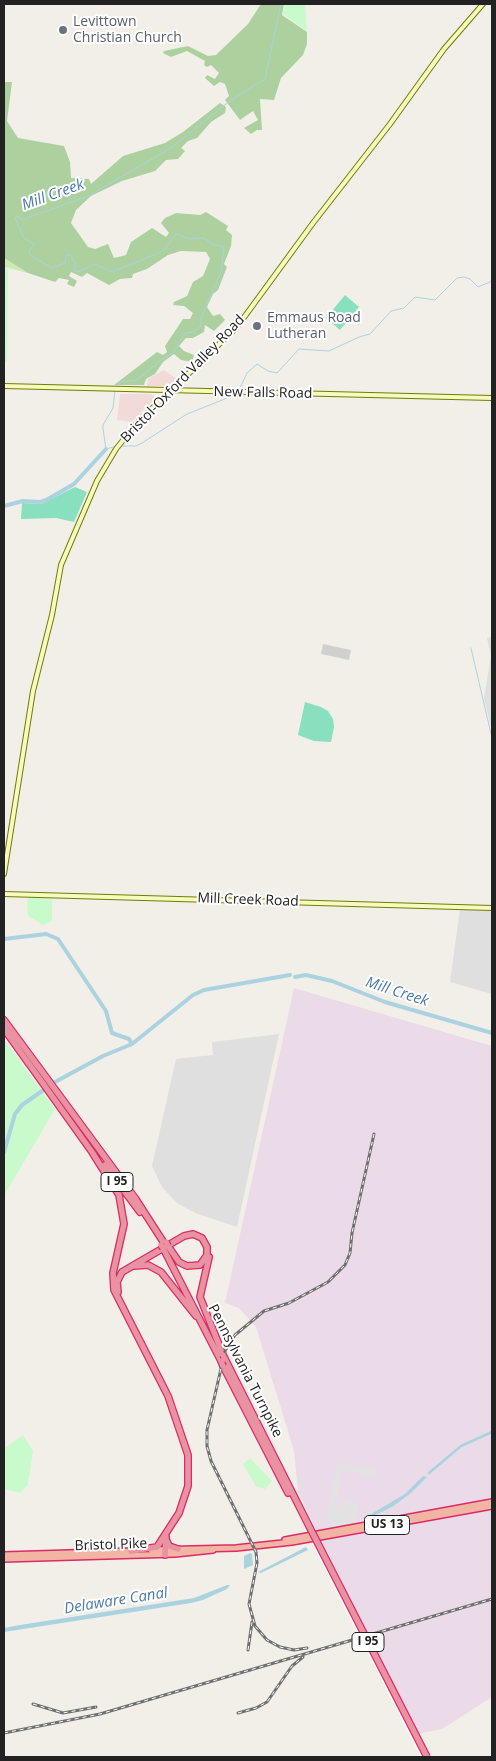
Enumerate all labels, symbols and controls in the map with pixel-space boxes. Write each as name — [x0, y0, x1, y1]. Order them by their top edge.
place label: Levittown Christian Church — [73, 14, 182, 46]
marker: Levittown Christian Church — [57, 24, 69, 36]
water label: Mill Creek — [19, 175, 87, 215]
place label: Emmaus Road Lutheran — [267, 310, 361, 342]
street label: Bristol-Oxford Valley Road — [118, 312, 248, 446]
marker: Emmaus Road Lutheran — [251, 320, 263, 332]
street label: New Falls Road — [214, 384, 312, 402]
street label: Mill Creek Road — [197, 890, 299, 910]
water label: Mill Creek — [363, 973, 431, 1011]
road number: I 95 — [101, 1172, 133, 1192]
street label: Pennsylvania Turnpike — [204, 1302, 286, 1440]
road number: US 13 — [364, 1516, 410, 1534]
street label: Bristol Pike — [74, 1535, 148, 1555]
water label: Delaware Canal — [63, 1584, 169, 1618]
road number: I 95 — [352, 1632, 384, 1651]

